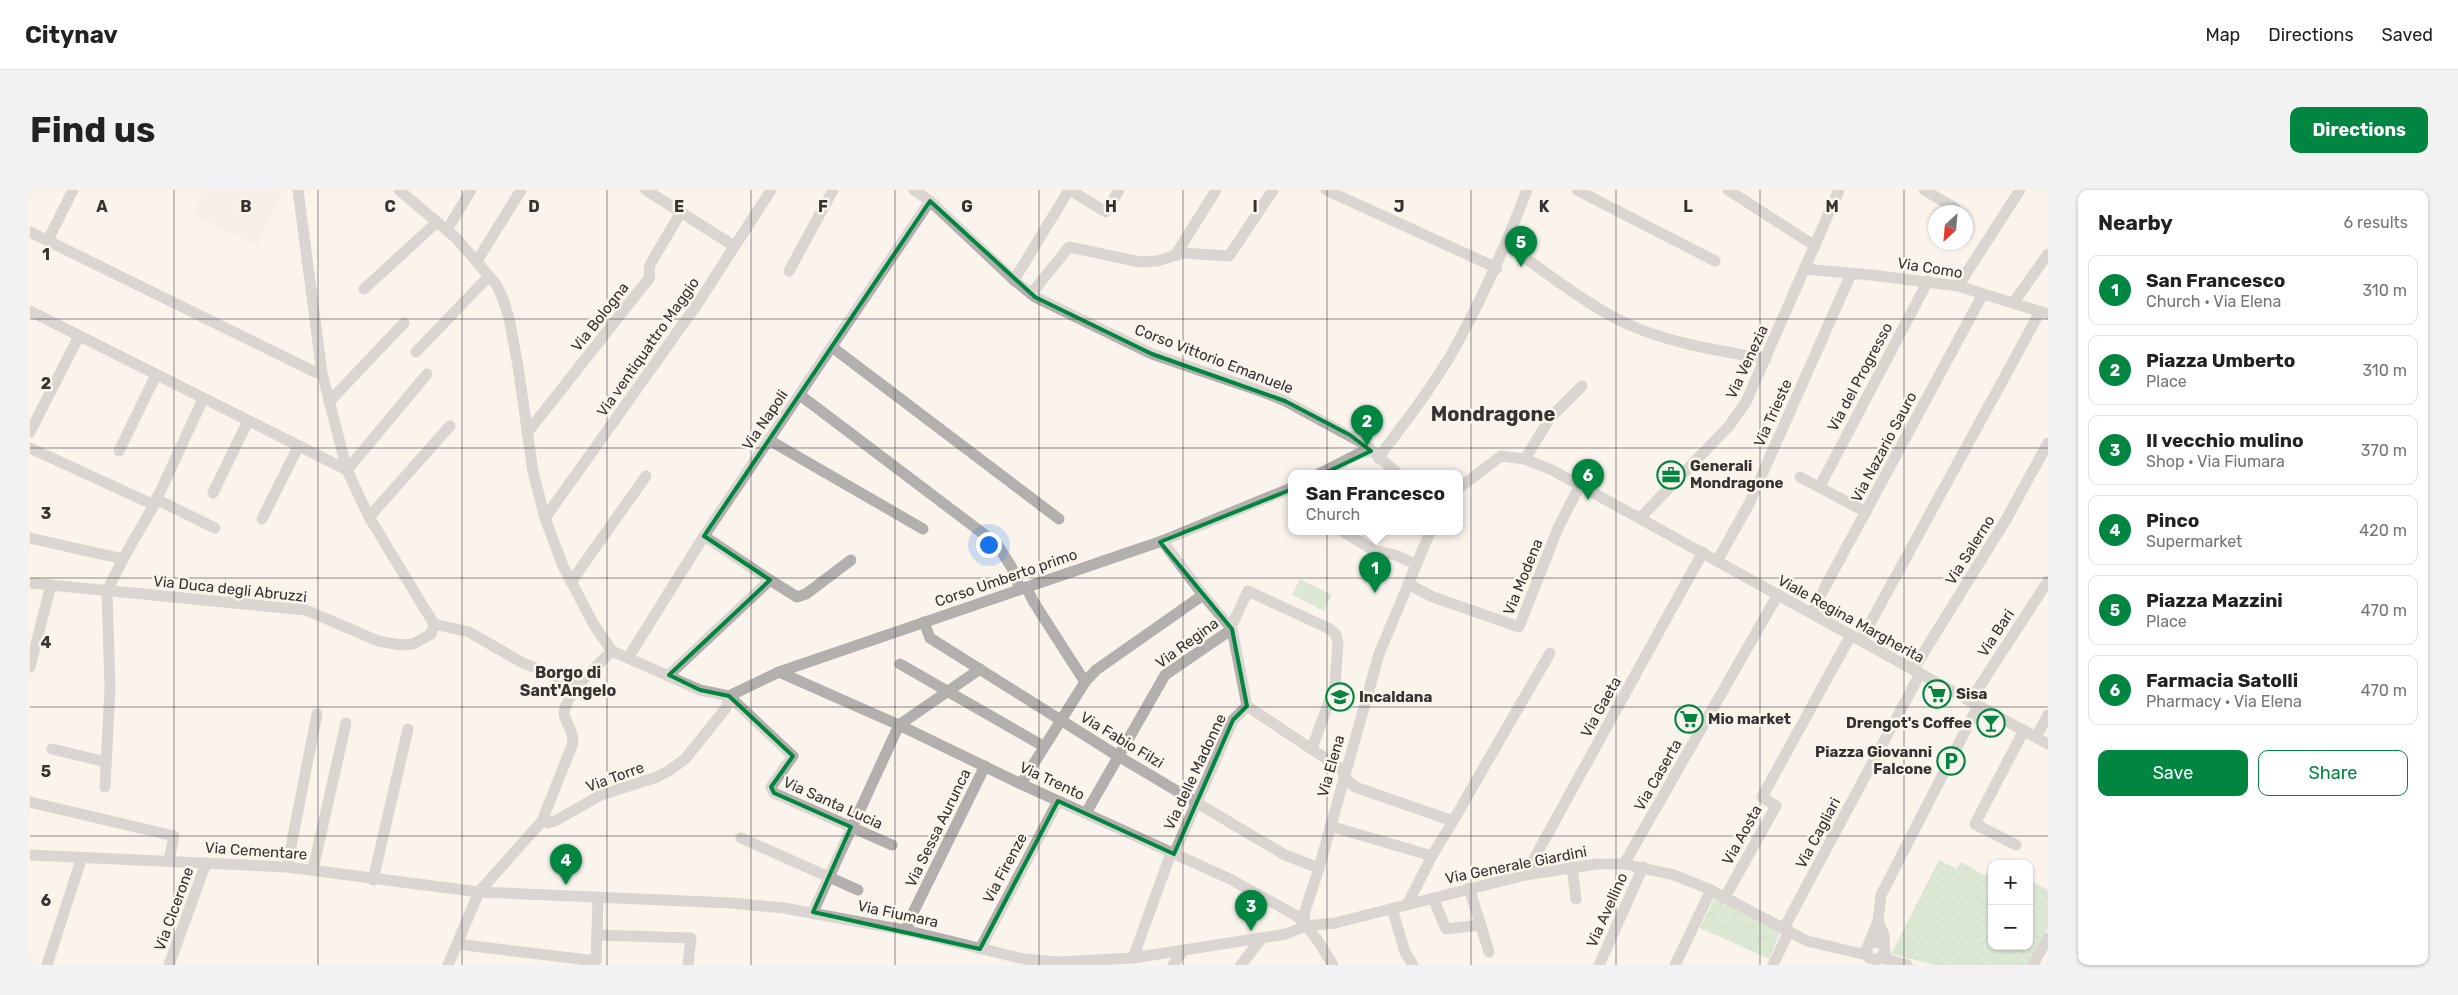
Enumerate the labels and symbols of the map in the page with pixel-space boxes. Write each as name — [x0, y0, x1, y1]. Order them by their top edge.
text: A — [96, 197, 108, 216]
text: B — [240, 197, 252, 216]
text: C — [384, 197, 396, 216]
text: D — [528, 197, 540, 216]
text: E — [674, 197, 684, 216]
text: F — [818, 197, 828, 216]
text: G — [961, 197, 973, 216]
text: H — [1105, 197, 1117, 216]
text: I — [1252, 197, 1258, 216]
text: J — [1394, 197, 1404, 216]
text: K — [1539, 197, 1550, 216]
text: L — [1683, 197, 1693, 216]
text: M — [1825, 197, 1839, 216]
north arrow — [1928, 205, 1973, 250]
pin: 5 — [1505, 226, 1537, 267]
text: 1 — [42, 245, 50, 264]
street label: Via Como — [1896, 254, 1964, 282]
street label: Via ventiquattro Maggio — [593, 274, 703, 420]
street label: Via Bologna — [567, 279, 633, 355]
street label: Corso Vittorio Emanuele — [1132, 320, 1296, 398]
street label: Via del Progresso — [1824, 320, 1896, 434]
street label: Via Venezia — [1722, 322, 1772, 402]
text: 2 — [41, 374, 51, 393]
street label: Via Trieste — [1750, 376, 1796, 450]
street label: Via Napoli — [738, 386, 792, 454]
street label: Via Nazario Sauro — [1847, 389, 1921, 505]
district label: Mondragone — [1431, 402, 1555, 426]
pin: 2 — [1351, 405, 1383, 446]
place label: Generali Mondragone — [1690, 457, 1784, 492]
pin: 6 — [1572, 459, 1604, 500]
office icon: Generali Mondragone — [1656, 460, 1686, 490]
text: 3 — [41, 504, 51, 523]
street label: Via Salerno — [1942, 512, 1998, 588]
your location — [976, 532, 1002, 558]
street label: Via Modena — [1500, 536, 1546, 618]
street label: Corso Umberto primo — [932, 545, 1080, 611]
pin: 1 — [1359, 552, 1391, 593]
street label: Viale Regina Margherita — [1775, 571, 1927, 667]
street label: Via Duca degli Abruzzi — [152, 572, 308, 606]
street label: Via Bari — [1974, 606, 2018, 660]
street label: Via Regina — [1152, 614, 1222, 672]
text: 4 — [41, 633, 52, 652]
district label: Borgo di Sant'Angelo — [520, 663, 616, 700]
street label: Via Gaeta — [1577, 674, 1625, 740]
supermarket icon: Sisa — [1922, 679, 1952, 709]
school or university icon: Incaldana — [1325, 682, 1355, 712]
place label: Sisa — [1956, 685, 1988, 703]
place label: Incaldana — [1359, 688, 1432, 706]
supermarket icon: Mio market — [1674, 704, 1704, 734]
street label: Via Fabio Filzi — [1077, 708, 1167, 772]
bar icon: Drengot's Coffee — [1976, 708, 2006, 738]
place label: Mio market — [1708, 710, 1791, 728]
street label: Via delle Madonne — [1160, 711, 1230, 833]
place label: Drengot's Coffee — [1846, 714, 1972, 732]
street label: Via Elena — [1314, 733, 1348, 799]
street label: Via Caserta — [1630, 736, 1686, 814]
place label: Piazza Giovanni Falcone — [1815, 743, 1932, 778]
parking icon: Piazza Giovanni Falcone — [1936, 746, 1966, 776]
street label: Via Torre — [583, 758, 647, 796]
street label: Via Trento — [1017, 758, 1087, 804]
text: 5 — [41, 762, 51, 781]
street label: Via Sessa Aurunca — [902, 766, 974, 890]
street label: Via Santa Lucia — [780, 773, 886, 833]
street label: Via Cagliari — [1792, 795, 1844, 871]
street label: Via Aosta — [1718, 802, 1766, 868]
street label: Via Firenze — [979, 830, 1031, 906]
street label: Via Cementare — [204, 838, 308, 864]
street label: Via Generale Giardini — [1444, 842, 1588, 888]
pin: 4 — [550, 844, 582, 885]
street label: Via CIcerone — [151, 865, 197, 953]
street label: Via Avellino — [1583, 870, 1631, 950]
pin: 3 — [1235, 890, 1267, 931]
text: 6 — [41, 891, 51, 910]
street label: Via Fiumara — [856, 897, 940, 931]

